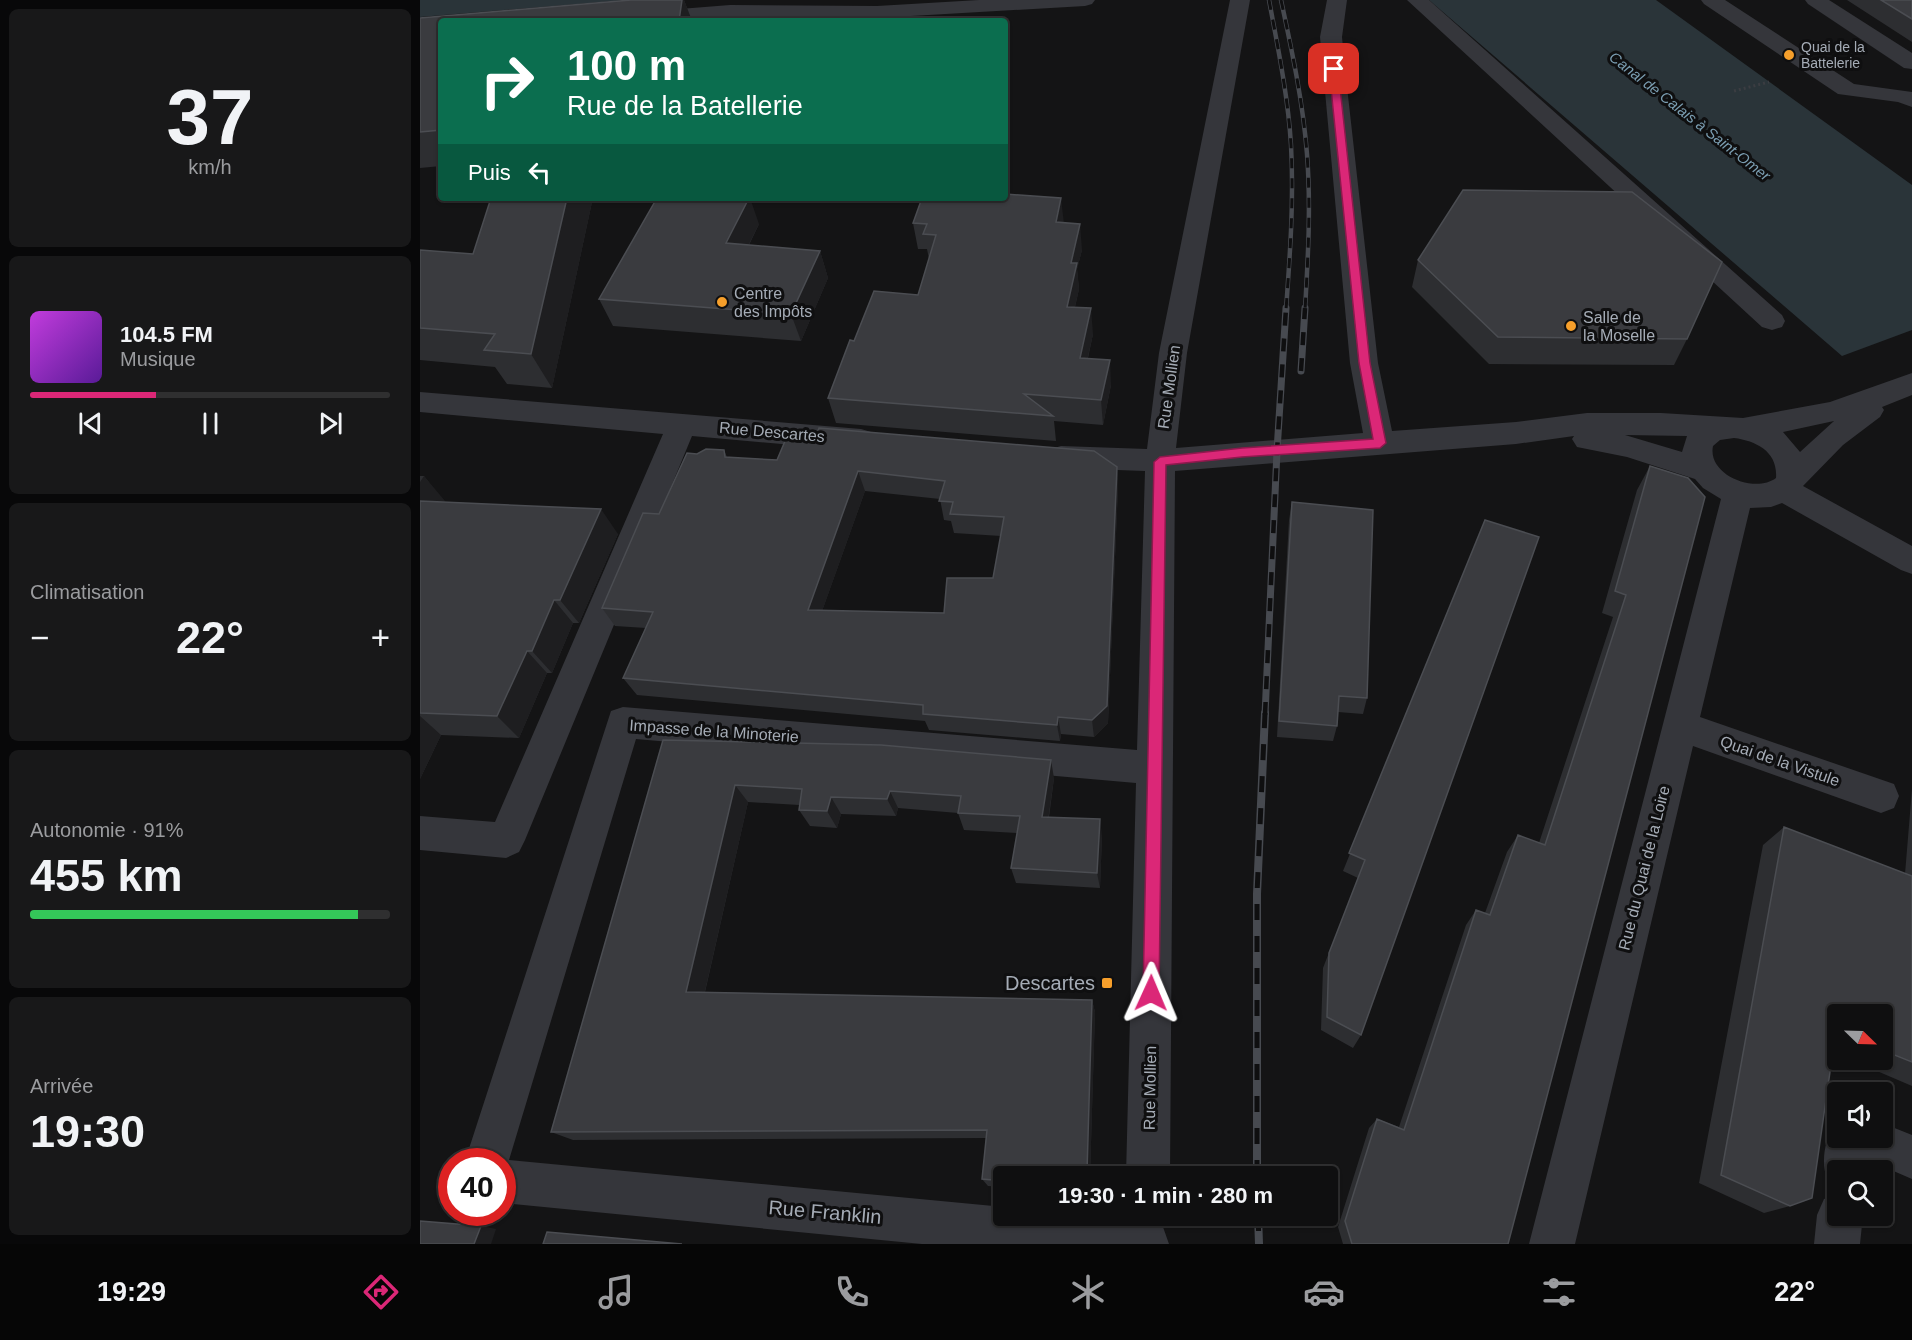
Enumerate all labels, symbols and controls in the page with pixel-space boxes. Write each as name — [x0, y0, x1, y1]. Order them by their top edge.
place label: Quai de la Battelerie — [1801, 39, 1865, 71]
icon: right — [468, 42, 546, 120]
text: 100 m — [567, 42, 686, 89]
pin — [1308, 43, 1359, 94]
water label: Canal de Calais à Saint-Omer — [1606, 48, 1775, 185]
marker: Quai de la Battelerie — [1782, 48, 1796, 62]
icon: arrive — [1317, 52, 1350, 85]
text: 37 — [167, 73, 253, 161]
text: Rue de la Batellerie — [567, 91, 803, 121]
text: km/h — [188, 156, 232, 178]
icon: left — [523, 156, 556, 189]
text: Puis — [468, 160, 511, 185]
place label: Centre des Impôts — [734, 285, 812, 320]
marker: Centre des Impôts — [715, 295, 729, 309]
place label: Salle de la Moselle — [1583, 309, 1655, 344]
marker: Salle de la Moselle — [1564, 319, 1578, 333]
text: 104.5 FM — [120, 322, 213, 347]
street label: Rue Mollien — [1155, 344, 1183, 430]
text: Musique — [120, 348, 196, 370]
icon: previous — [74, 407, 107, 440]
icon: pause — [194, 407, 227, 440]
icon: next — [314, 407, 347, 440]
street label: Rue Descartes — [719, 419, 825, 445]
text: Climatisation — [30, 581, 144, 603]
text: 22° — [176, 612, 244, 663]
text: − — [30, 619, 49, 656]
text: + — [371, 619, 390, 656]
street label: Impasse de la Minoterie — [629, 717, 799, 745]
street label: Quai de la Vistule — [1718, 733, 1842, 789]
street label: Rue du Quai de la Loire — [1615, 784, 1673, 952]
text: Autonomie · 91% — [30, 819, 183, 841]
text: 455 km — [30, 850, 183, 901]
position arrow — [1119, 961, 1183, 1025]
place label: Descartes — [1005, 972, 1095, 994]
marker: Descartes — [1100, 976, 1114, 990]
north arrow — [1827, 1004, 1893, 1070]
map controls — [1827, 1004, 1893, 1226]
street label: Rue Mollien — [1141, 1046, 1159, 1130]
text: Arrivée — [30, 1075, 93, 1097]
button: sound — [1827, 1082, 1893, 1148]
text: 19:30 — [30, 1106, 145, 1157]
speed limit sign: 40 — [438, 1148, 516, 1226]
button: search — [1827, 1160, 1893, 1226]
text: 19:30 · 1 min · 280 m — [1058, 1183, 1273, 1208]
street label: Rue Franklin — [768, 1196, 882, 1228]
icon: directions — [360, 1271, 402, 1313]
icon: music — [595, 1271, 637, 1313]
icon: phone — [831, 1271, 873, 1313]
icon: climate — [1067, 1271, 1109, 1313]
icon: car — [1303, 1271, 1345, 1313]
icon: filters — [1538, 1271, 1580, 1313]
text: 19:29 — [97, 1277, 166, 1307]
text: 22° — [1774, 1277, 1815, 1307]

